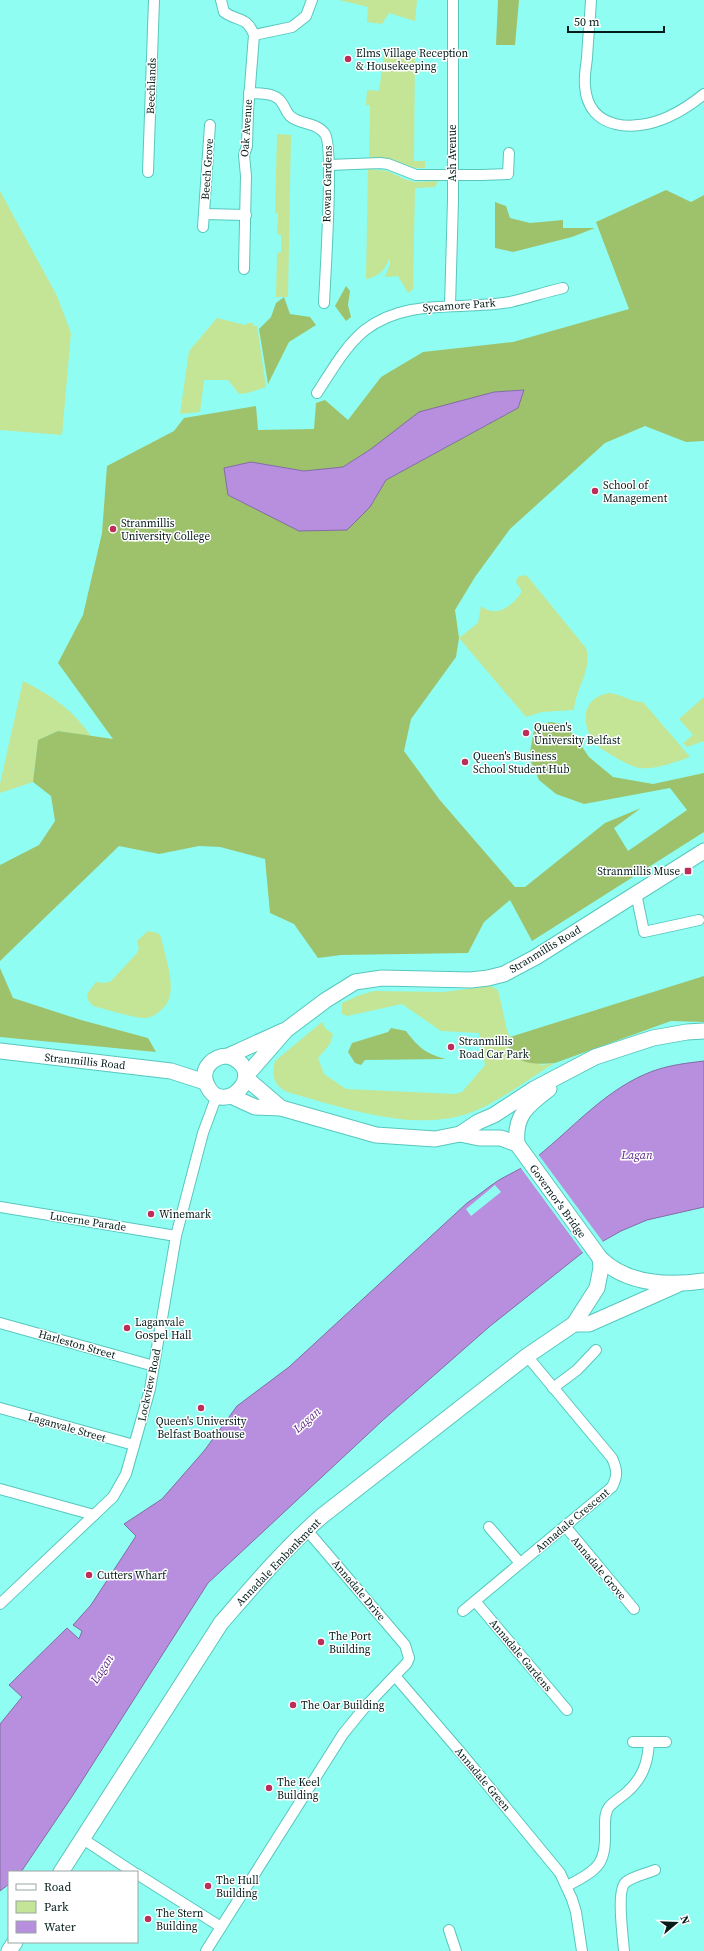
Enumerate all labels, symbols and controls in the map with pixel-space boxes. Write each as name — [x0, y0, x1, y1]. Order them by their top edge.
scale bar — [568, 8, 664, 34]
text: 50 m — [574, 14, 600, 30]
place label: Elms Village Reception & Housekeeping — [356, 46, 469, 74]
marker: Elms Village Reception & Housekeeping — [343, 54, 353, 64]
street label: Beechlands — [143, 57, 160, 114]
street label: Oak Avenue — [237, 98, 256, 158]
street label: Ash Avenue — [445, 124, 460, 182]
street label: Beech Grove — [198, 137, 217, 200]
street label: Rowan Gardens — [319, 145, 336, 223]
street label: Sycamore Park — [422, 295, 497, 316]
place label: School of Management — [603, 478, 668, 506]
marker: School of Management — [590, 486, 600, 496]
place label: Stranmillis University College — [121, 516, 210, 544]
marker: Stranmillis University College — [108, 524, 118, 534]
place label: Queen's University Belfast — [534, 720, 621, 748]
marker: Queen's University Belfast — [521, 728, 531, 738]
place label: Queen's Business School Student Hub — [473, 749, 570, 777]
marker: Queen's Business School Student Hub — [460, 757, 470, 767]
place label: Stranmillis Muse — [597, 864, 680, 879]
marker: Stranmillis Muse — [683, 866, 693, 876]
street label: Stranmillis Road — [507, 922, 585, 977]
place label: Stranmillis Road Car Park — [459, 1034, 530, 1062]
marker: Stranmillis Road Car Park — [446, 1042, 456, 1052]
street label: Stranmillis Road — [44, 1050, 127, 1073]
water label: Lagan — [620, 1147, 653, 1163]
street label: Governor's Bridge — [526, 1161, 590, 1241]
place label: Winemark — [159, 1207, 212, 1222]
street label: Lucerne Parade — [49, 1208, 128, 1235]
marker: Winemark — [146, 1209, 156, 1219]
place label: Laganvale Gospel Hall — [135, 1315, 192, 1343]
marker: Laganvale Gospel Hall — [122, 1323, 132, 1333]
street label: Harleston Street — [37, 1326, 118, 1363]
street label: Lockview Road — [134, 1347, 165, 1423]
marker: Queen's University Belfast Boathouse — [196, 1403, 206, 1413]
water label: Lagan — [289, 1403, 324, 1437]
street label: Laganvale Street — [26, 1409, 108, 1446]
place label: Queen's University Belfast Boathouse — [156, 1414, 247, 1442]
street label: Annadale Crescent — [532, 1485, 613, 1556]
street label: Annadale Embankment — [233, 1515, 324, 1609]
street label: Annadale Grove — [568, 1533, 630, 1603]
street label: Annadale Drive — [328, 1556, 389, 1625]
place label: Cutters Wharf — [97, 1568, 167, 1583]
marker: Cutters Wharf — [84, 1570, 94, 1580]
street label: Annadale Gardens — [486, 1616, 556, 1695]
place label: The Port Building — [329, 1629, 372, 1657]
marker: The Port Building — [316, 1637, 326, 1647]
water label: Lagan — [86, 1651, 117, 1687]
place label: The Oar Building — [301, 1698, 385, 1713]
marker: The Oar Building — [288, 1700, 298, 1710]
street label: Annadale Green — [451, 1744, 514, 1815]
place label: The Keel Building — [277, 1775, 320, 1803]
marker: The Keel Building — [264, 1783, 274, 1793]
legend — [8, 1871, 138, 1943]
place label: The Hull Building — [216, 1873, 259, 1901]
text: Road — [44, 1879, 71, 1895]
marker: The Hull Building — [203, 1881, 213, 1891]
text: Park — [44, 1899, 69, 1915]
north arrow — [656, 1903, 696, 1943]
place label: The Stern Building — [156, 1906, 204, 1934]
marker: The Stern Building — [143, 1914, 153, 1924]
text: N — [677, 1914, 693, 1926]
text: Water — [44, 1919, 76, 1935]

